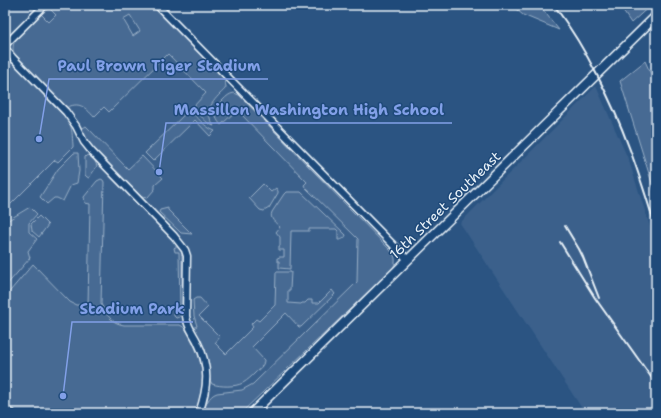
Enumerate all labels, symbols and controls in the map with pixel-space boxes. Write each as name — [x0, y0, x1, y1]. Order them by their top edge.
callout: Paul Brown Tiger Stadium — [49, 52, 268, 79]
text: Paul Brown Tiger Stadium — [57, 56, 261, 76]
callout: Massillon Washington High School — [166, 96, 452, 123]
text: Massillon Washington High School — [174, 100, 444, 120]
street label: 16th Street Southeast — [385, 147, 505, 263]
callout: Stadium Park — [72, 295, 193, 322]
text: Stadium Park — [79, 299, 185, 319]

